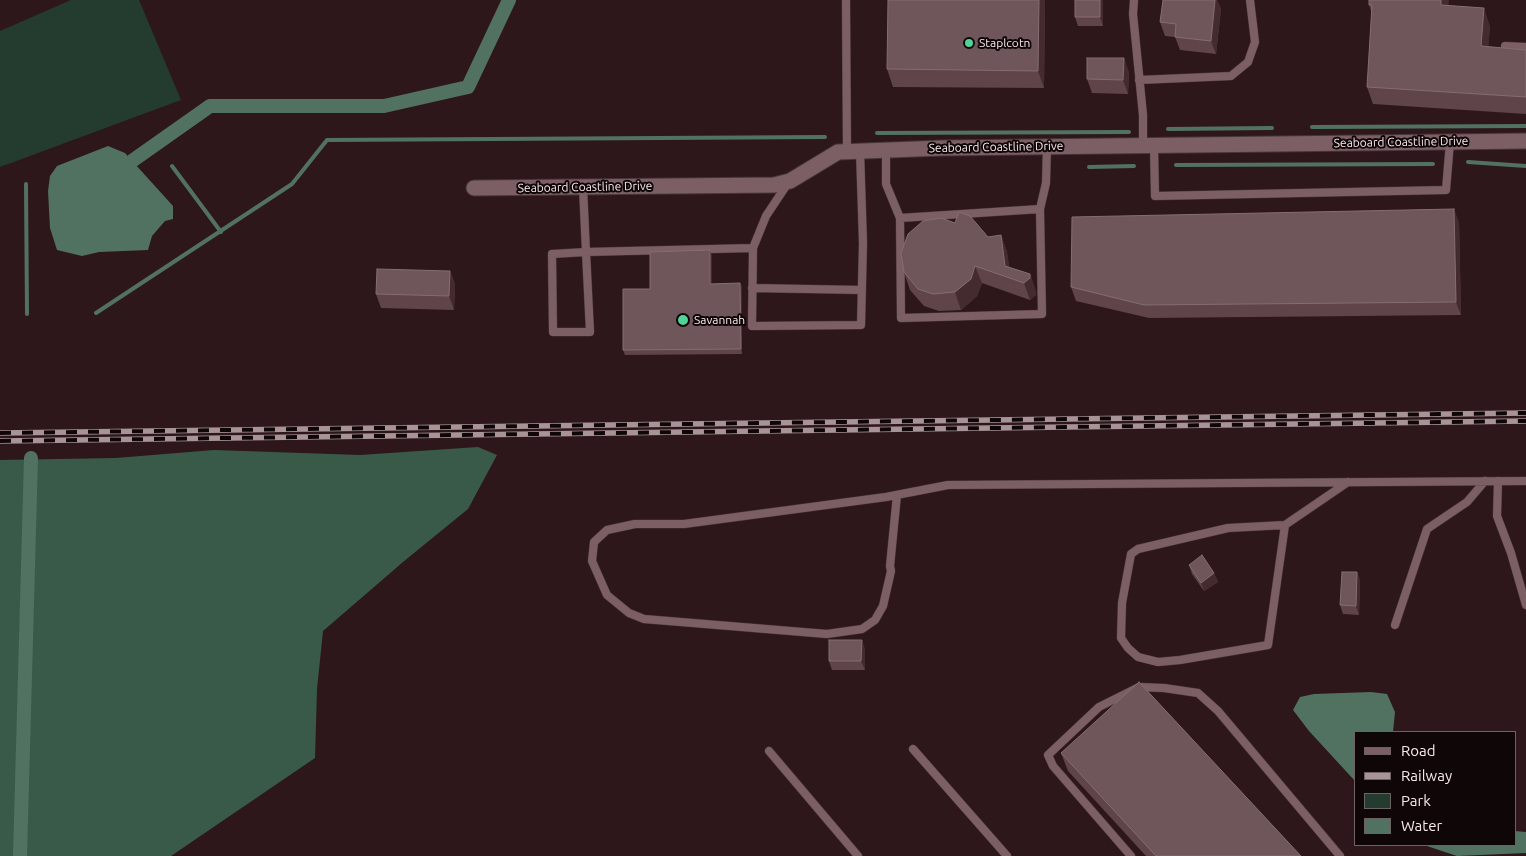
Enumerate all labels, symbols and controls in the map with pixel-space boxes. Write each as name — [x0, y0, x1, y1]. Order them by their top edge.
place label: Staplcotn — [979, 36, 1030, 50]
marker: Staplcotn — [963, 37, 975, 49]
street label: Seaboard Coastline Drive — [1334, 134, 1468, 150]
street label: Seaboard Coastline Drive — [929, 139, 1063, 155]
street label: Seaboard Coastline Drive — [518, 179, 652, 195]
marker: Savannah — [676, 313, 690, 327]
place label: Savannah — [694, 313, 745, 327]
legend — [1354, 731, 1516, 846]
text: Road — [1401, 742, 1436, 759]
text: Railway — [1401, 767, 1452, 784]
text: Park — [1401, 792, 1431, 809]
text: Water — [1401, 817, 1442, 834]

